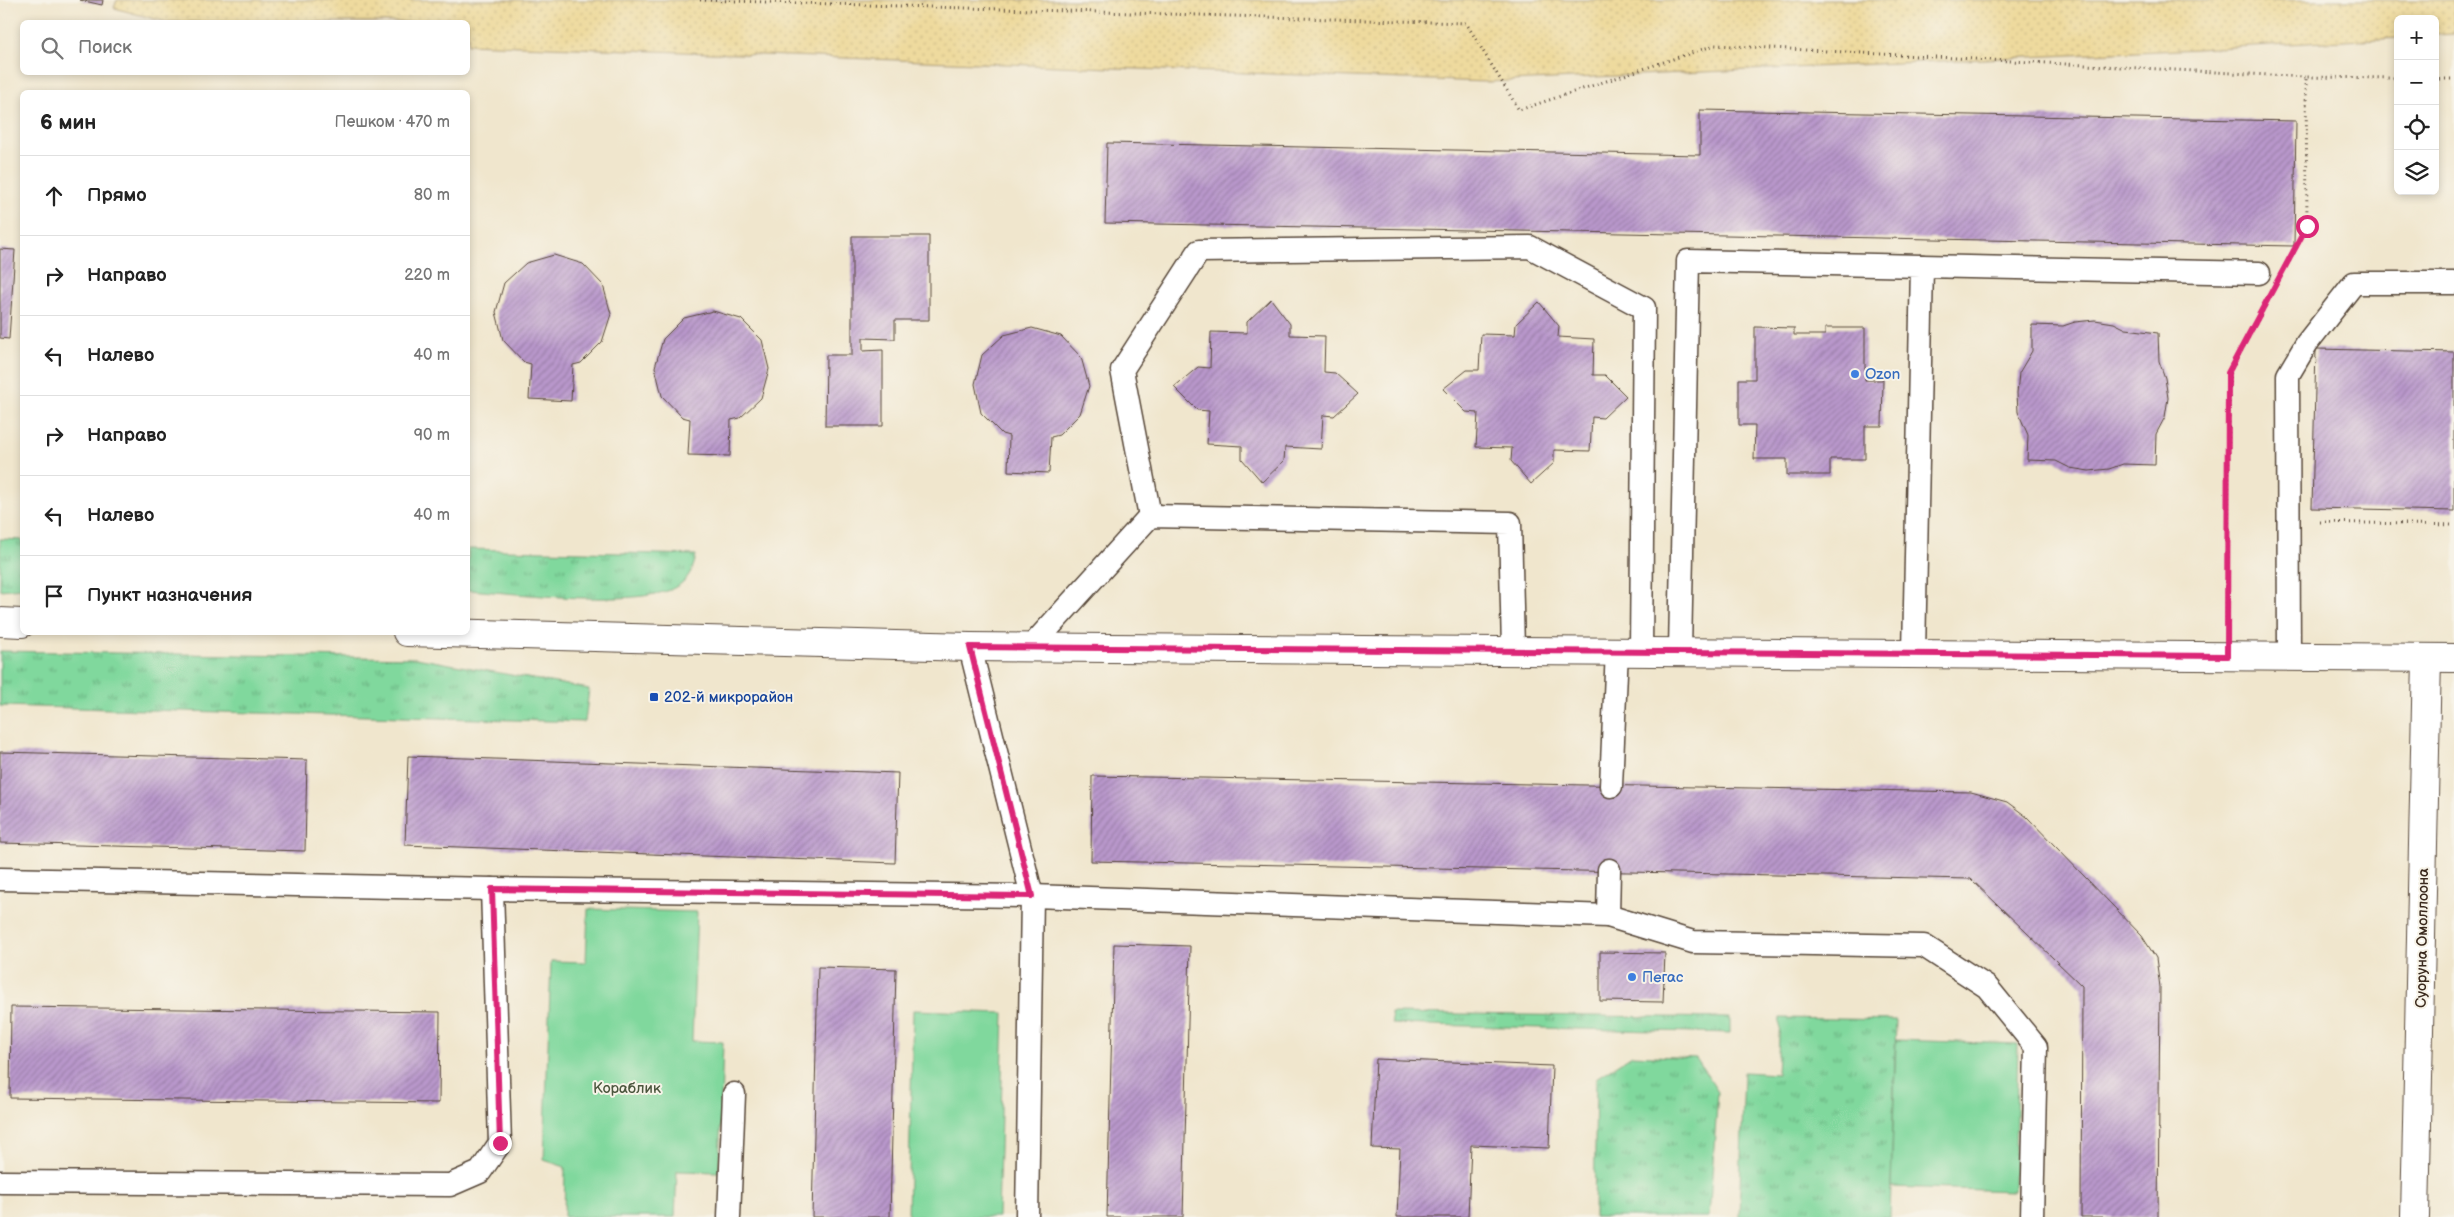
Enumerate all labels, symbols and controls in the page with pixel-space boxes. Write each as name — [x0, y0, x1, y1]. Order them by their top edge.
map controls — [2394, 15, 2439, 195]
button: + — [2394, 15, 2439, 60]
search box — [20, 20, 470, 75]
icon: search — [38, 34, 66, 62]
text: Поиск — [78, 36, 132, 59]
button: − — [2394, 60, 2439, 105]
button: locate — [2394, 105, 2439, 150]
text: 6 мин — [40, 110, 96, 135]
text: Пешком · 470 m — [335, 113, 450, 132]
button: layers — [2394, 150, 2439, 195]
icon: ahead — [40, 182, 68, 210]
text: Прямо — [87, 184, 147, 207]
text: 80 m — [414, 186, 450, 205]
route start — [2296, 215, 2319, 238]
icon: right — [40, 262, 68, 290]
text: Направо — [87, 264, 167, 287]
text: 220 m — [404, 266, 450, 285]
icon: left — [40, 342, 68, 370]
text: Налево — [87, 344, 154, 367]
text: 40 m — [413, 346, 450, 365]
place label: Ozon — [1865, 365, 1900, 384]
marker: Ozon — [1849, 368, 1861, 380]
icon: right — [40, 422, 68, 450]
text: Направо — [87, 424, 167, 447]
text: 90 m — [414, 426, 450, 445]
icon: left — [40, 502, 68, 530]
text: Налево — [87, 504, 154, 527]
text: 40 m — [413, 506, 450, 525]
icon: arrive — [40, 582, 68, 610]
text: Пункт назначения — [87, 584, 252, 607]
place label: 202-й микрорайон — [664, 688, 793, 707]
marker: 202-й микрорайон — [648, 691, 660, 703]
street label: Суоруна Омоллоона — [2412, 868, 2433, 1008]
place label: Пегас — [1642, 968, 1684, 987]
marker: Пегас — [1626, 971, 1638, 983]
park label: Кораблик — [593, 1079, 661, 1098]
route end — [489, 1132, 512, 1155]

